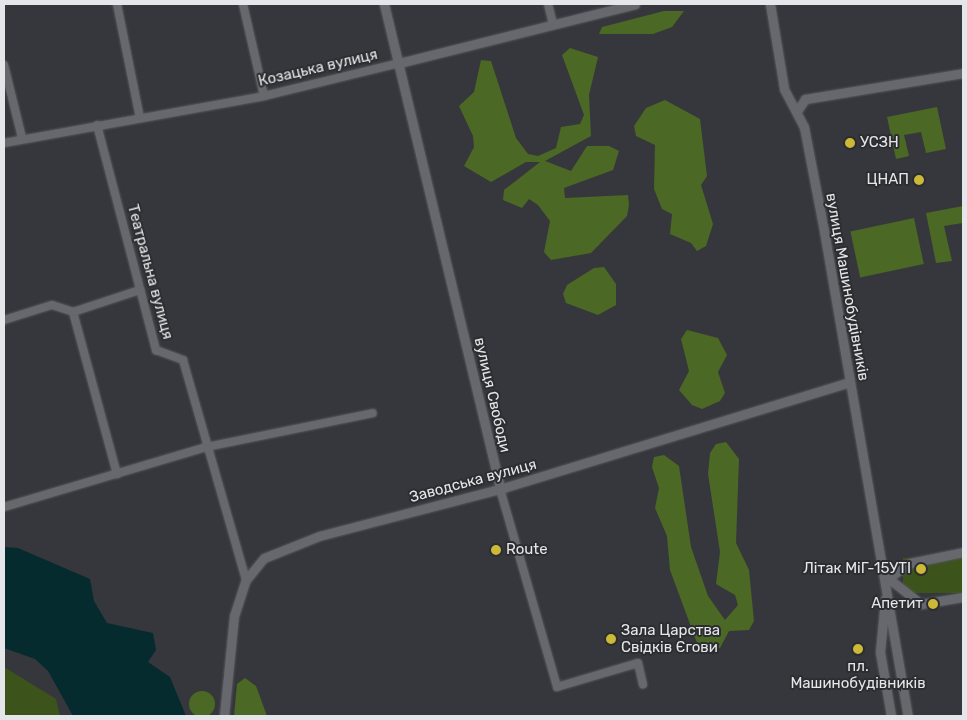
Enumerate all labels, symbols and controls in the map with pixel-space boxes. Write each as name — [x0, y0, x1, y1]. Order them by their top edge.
street label: Козацька вулиця — [257, 46, 379, 90]
place label: УСЗН — [860, 134, 899, 152]
marker: УСЗН — [844, 137, 856, 149]
place label: ЦНАП — [867, 171, 909, 189]
marker: ЦНАП — [913, 174, 925, 186]
street label: вулиця Машинобудівників — [822, 192, 872, 382]
street label: Театральна вулиця — [123, 203, 177, 341]
street label: вулиця Свободи — [470, 336, 514, 454]
street label: Заводська вулиця — [407, 455, 539, 507]
place label: Route — [506, 541, 548, 559]
marker: Route — [490, 544, 502, 556]
place label: Літак МіГ-15УТІ — [803, 560, 911, 578]
marker: Літак МіГ-15УТІ — [915, 563, 927, 575]
place label: Апетит — [871, 595, 923, 613]
marker: Апетит — [927, 598, 939, 610]
place label: Зала Царства Свідків Єгови — [621, 621, 720, 656]
marker: Зала Царства Свідків Єгови — [605, 633, 617, 645]
marker: пл. Машинобудівників — [852, 643, 864, 655]
place label: пл. Машинобудівників — [790, 657, 926, 692]

